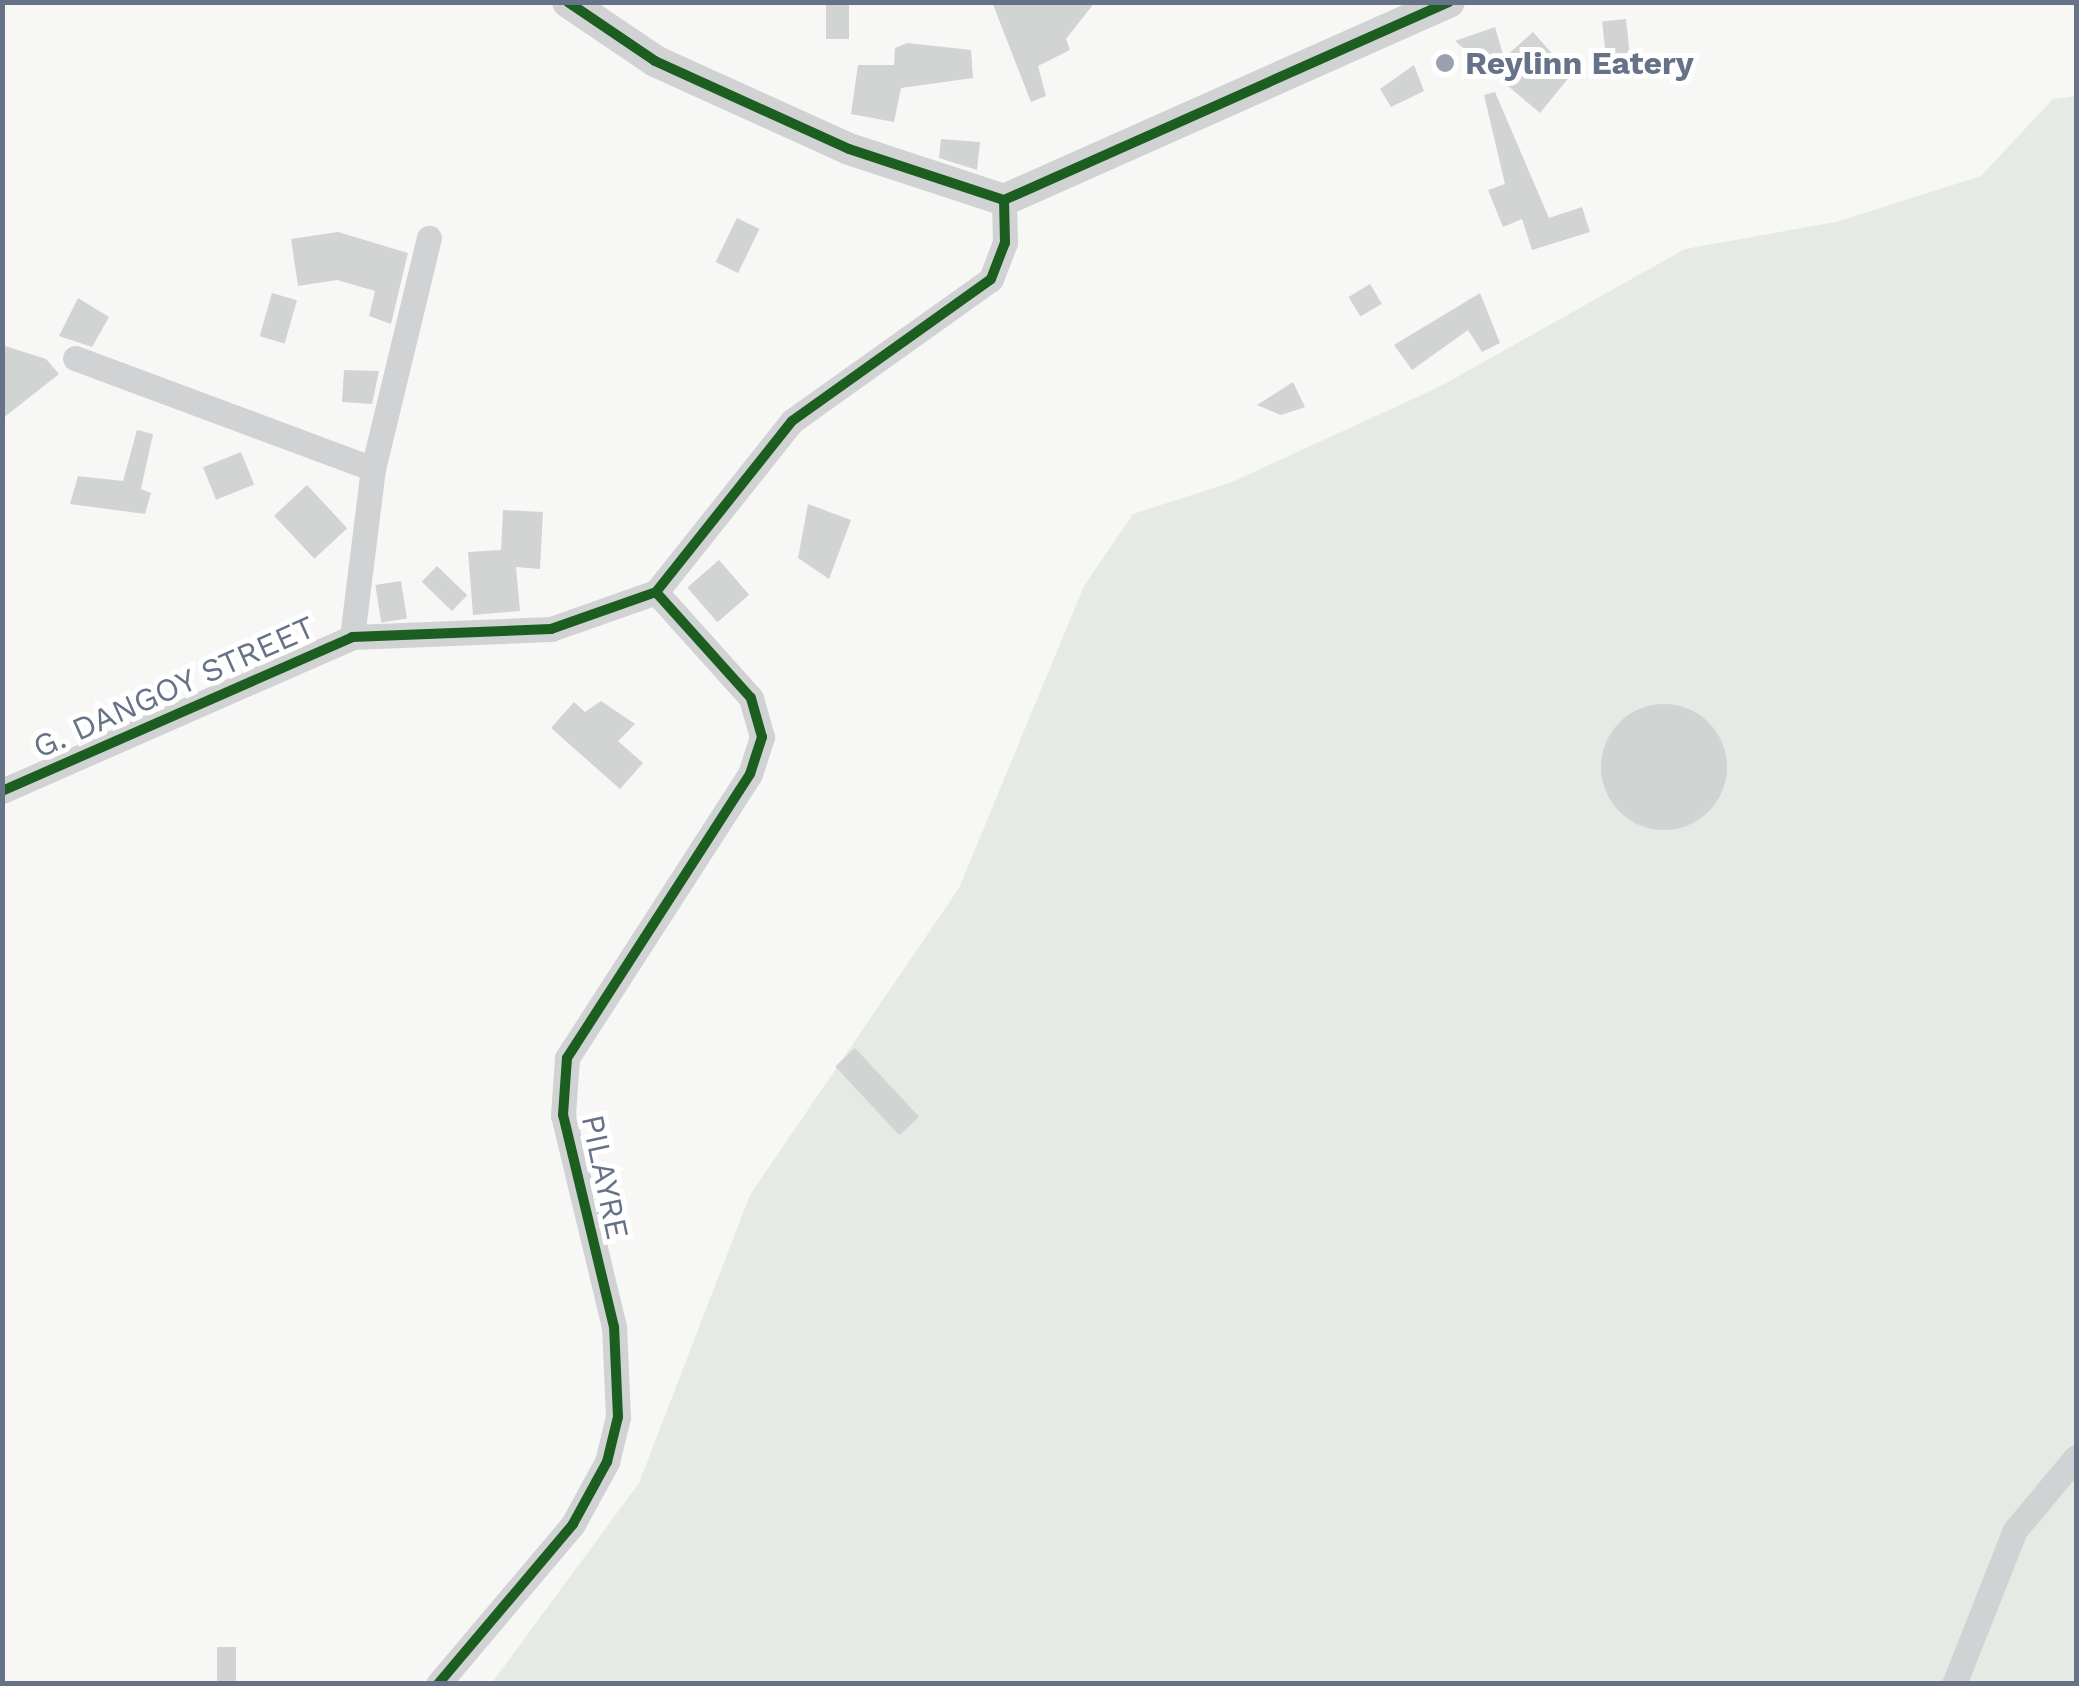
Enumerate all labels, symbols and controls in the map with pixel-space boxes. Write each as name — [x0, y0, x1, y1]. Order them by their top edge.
place label: Reylinn Eatery — [1465, 44, 1694, 82]
marker: Reylinn Eatery — [1434, 52, 1456, 74]
street label: G. DANGOY STREET — [27, 607, 321, 767]
street label: PILAYRE — [573, 1111, 637, 1243]

